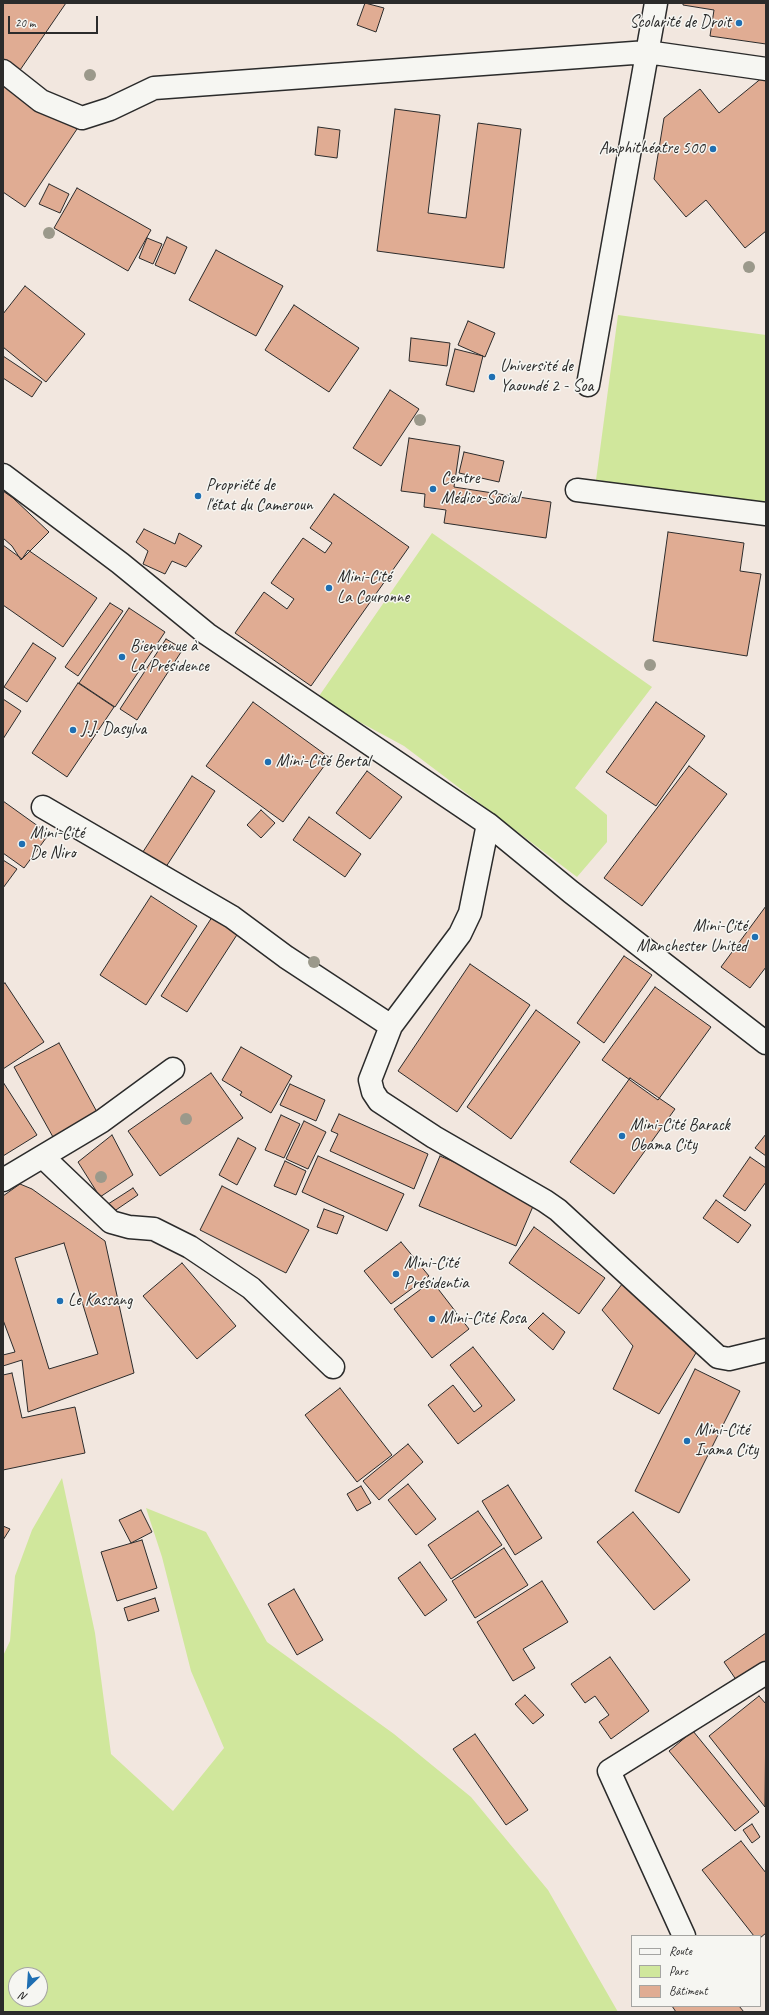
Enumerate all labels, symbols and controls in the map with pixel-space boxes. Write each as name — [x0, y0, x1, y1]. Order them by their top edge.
scale bar — [10, 8, 100, 34]
place label: Scolarité de Droit — [630, 13, 731, 33]
text: 20 m — [15, 15, 35, 31]
marker: Scolarité de Droit — [734, 18, 744, 28]
place label: Amphithéatre 500 — [599, 139, 705, 159]
marker: Amphithéatre 500 — [708, 144, 718, 154]
place label: Université de Yaoundé 2 - Soa — [500, 357, 593, 397]
marker: Université de Yaoundé 2 - Soa — [487, 372, 497, 382]
place label: Centre Médico-Social — [441, 469, 519, 509]
place label: Propriété de l'état du Cameroun — [206, 476, 313, 516]
marker: Centre Médico-Social — [428, 484, 438, 494]
marker: Propriété de l'état du Cameroun — [193, 491, 203, 501]
place label: Mini-Cité La Couronne — [337, 568, 409, 608]
marker: Mini-Cité La Couronne — [324, 583, 334, 593]
place label: Bienvenue à La Présidence — [130, 637, 209, 677]
marker: Bienvenue à La Présidence — [117, 652, 127, 662]
place label: J.J. Dasylva — [81, 720, 146, 740]
marker: J.J. Dasylva — [68, 725, 78, 735]
place label: Mini-Cité Bertal — [276, 752, 370, 772]
marker: Mini-Cité Bertal — [263, 757, 273, 767]
place label: Mini-Cité De Niro — [30, 824, 84, 864]
marker: Mini-Cité De Niro — [17, 839, 27, 849]
place label: Mini-Cité Manchester United — [636, 917, 747, 957]
marker: Mini-Cité Manchester United — [750, 932, 760, 942]
place label: Mini-Cité Barack Obama City — [630, 1116, 730, 1156]
marker: Mini-Cité Barack Obama City — [617, 1131, 627, 1141]
place label: Mini-Cité Présidentia — [404, 1254, 469, 1294]
marker: Mini-Cité Présidentia — [391, 1269, 401, 1279]
place label: Le Kassang — [68, 1291, 132, 1311]
marker: Le Kassang — [55, 1296, 65, 1306]
place label: Mini-Cité Rosa — [440, 1309, 526, 1329]
marker: Mini-Cité Rosa — [427, 1314, 437, 1324]
place label: Mini-Cité Ivama City — [695, 1421, 758, 1461]
marker: Mini-Cité Ivama City — [682, 1436, 692, 1446]
legend — [631, 1935, 761, 2007]
text: Route — [669, 1943, 692, 1959]
text: Parc — [669, 1963, 688, 1979]
north arrow — [8, 1967, 48, 2007]
text: Bâtiment — [669, 1983, 707, 1999]
text: N — [17, 1989, 29, 2005]

